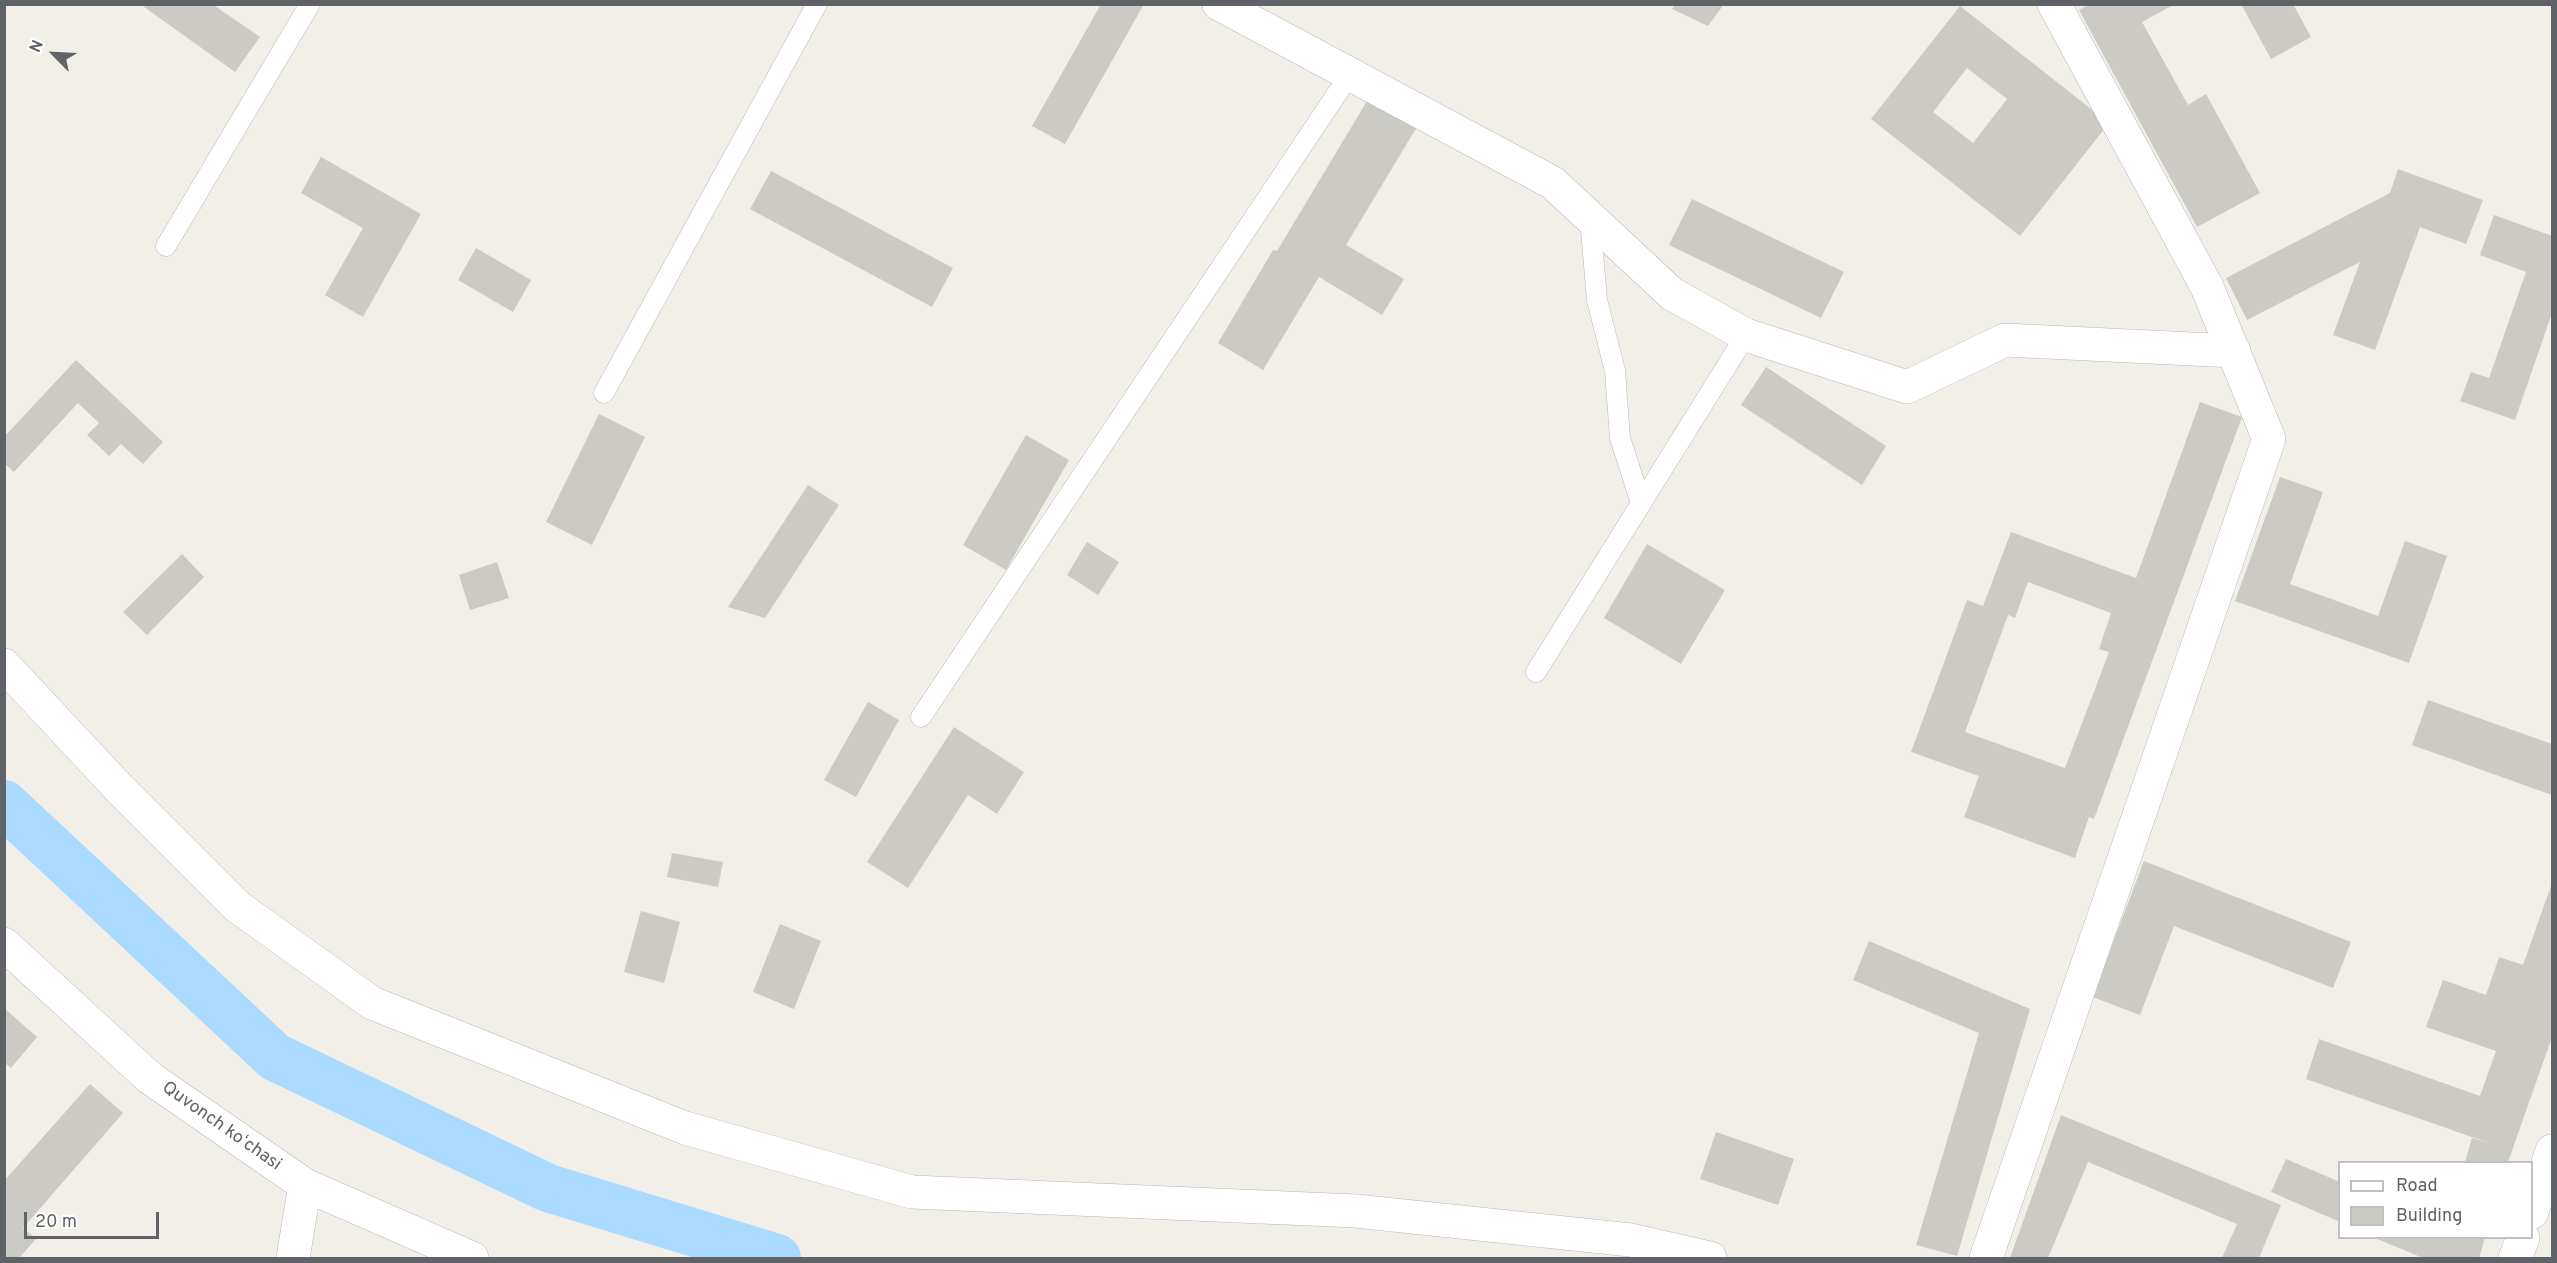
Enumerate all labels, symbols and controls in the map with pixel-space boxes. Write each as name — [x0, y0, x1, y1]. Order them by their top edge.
north arrow — [24, 24, 84, 84]
text: N — [26, 37, 49, 56]
street label: Quvonch koʻchasi — [157, 1078, 285, 1176]
legend — [2338, 1161, 2533, 1239]
text: Road — [2396, 1175, 2438, 1198]
scale bar — [27, 1200, 162, 1238]
text: Building — [2396, 1205, 2462, 1228]
text: 20 m — [35, 1211, 77, 1234]

